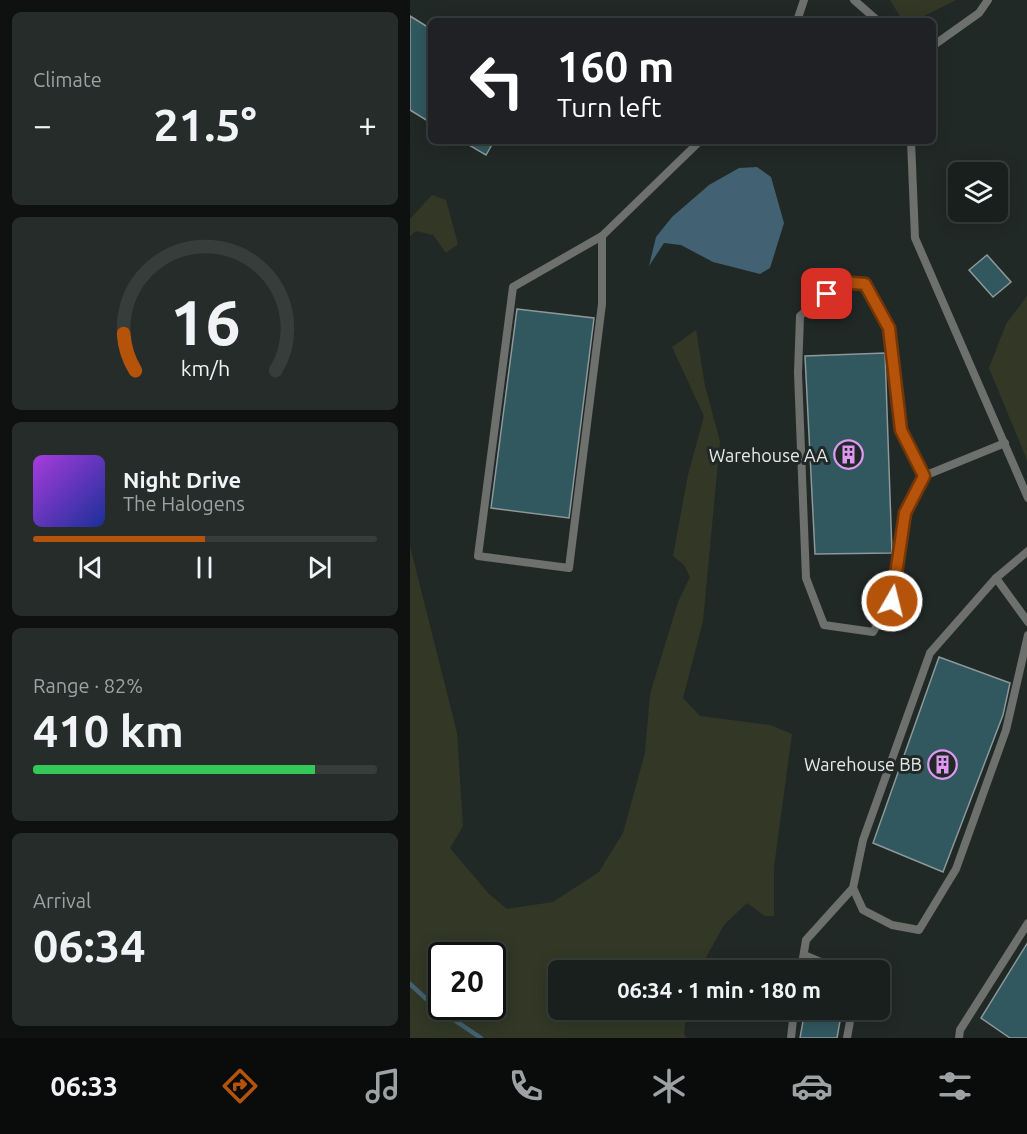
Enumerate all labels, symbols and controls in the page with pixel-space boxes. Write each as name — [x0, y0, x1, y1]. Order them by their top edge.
icon: left — [458, 42, 536, 120]
text: 160 m — [557, 43, 674, 90]
text: Climate — [33, 68, 102, 91]
text: Turn left — [557, 92, 661, 122]
text: 21.5° — [153, 99, 257, 150]
text: − — [33, 106, 52, 143]
text: + — [358, 106, 377, 143]
map controls — [948, 162, 1008, 222]
button: layers — [948, 162, 1008, 222]
pin — [801, 268, 852, 319]
icon: arrive — [810, 277, 843, 310]
text: 16 — [170, 287, 240, 357]
text: km/h — [180, 356, 230, 380]
building icon: Warehouse AA — [833, 439, 865, 471]
place label: Warehouse AA — [709, 445, 828, 465]
text: Night Drive — [123, 467, 241, 492]
text: The Halogens — [123, 492, 245, 515]
icon: previous — [74, 551, 107, 584]
icon: pause — [188, 551, 221, 584]
icon: next — [303, 551, 336, 584]
position arrow — [860, 569, 924, 633]
text: Range · 82% — [33, 674, 143, 697]
text: 410 km — [33, 705, 184, 756]
building icon: Warehouse BB — [927, 748, 959, 780]
place label: Warehouse BB — [804, 754, 922, 774]
text: Arrival — [33, 889, 91, 912]
text: 06:34 — [33, 920, 146, 971]
speed limit sign: 20 — [428, 942, 506, 1020]
text: 06:34 · 1 min · 180 m — [617, 977, 821, 1002]
icon: directions — [219, 1065, 261, 1107]
icon: music — [362, 1065, 404, 1107]
icon: phone — [505, 1065, 547, 1107]
icon: climate — [648, 1065, 690, 1107]
icon: car — [791, 1065, 833, 1107]
icon: filters — [934, 1065, 976, 1107]
text: 06:33 — [51, 1071, 118, 1101]

